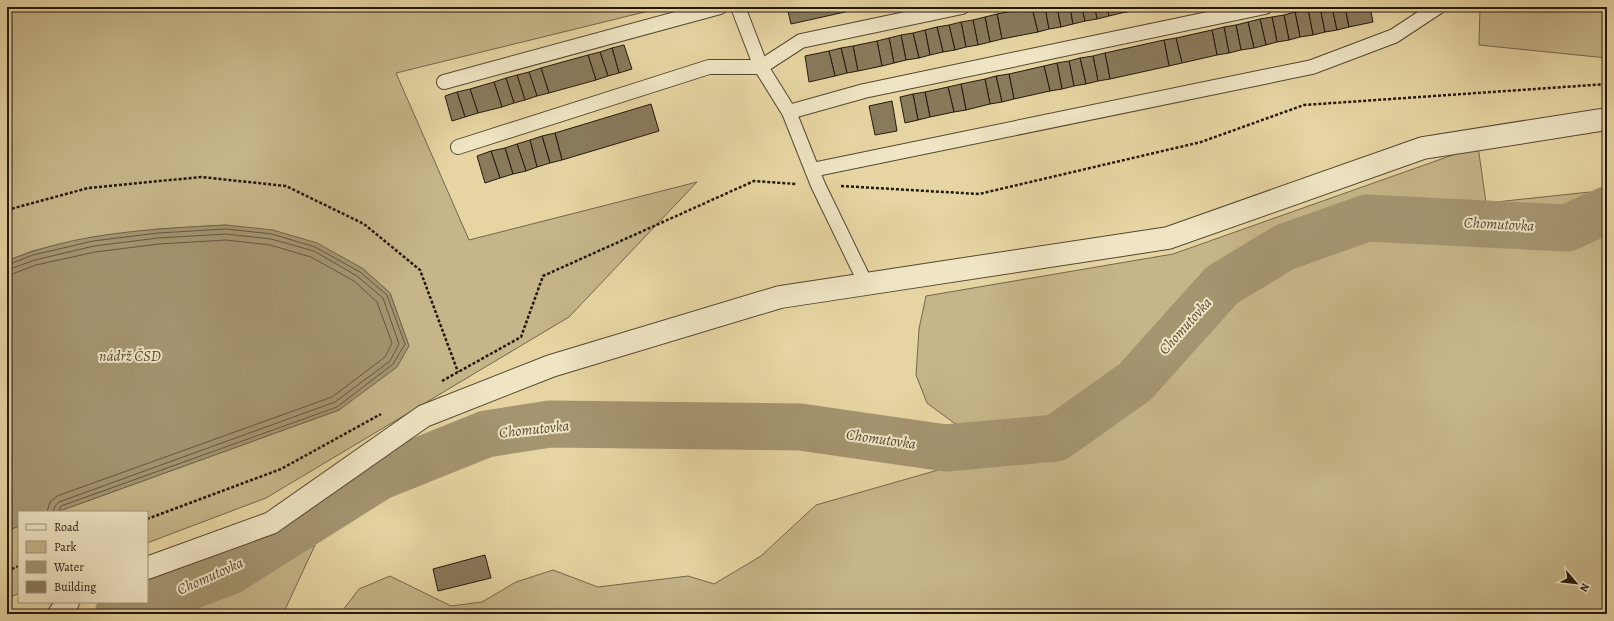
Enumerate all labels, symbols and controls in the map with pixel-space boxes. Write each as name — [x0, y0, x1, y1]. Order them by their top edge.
water label: Chomutovka — [1463, 212, 1535, 236]
water label: Chomutovka — [1154, 293, 1216, 359]
water label: nádrž ČSD — [99, 346, 161, 366]
water label: Chomutovka — [498, 415, 570, 443]
water label: Chomutovka — [845, 424, 917, 454]
legend — [18, 511, 148, 603]
text: Road — [54, 519, 80, 535]
text: Park — [54, 539, 77, 555]
water label: Chomutovka — [174, 553, 246, 599]
text: Water — [53, 559, 84, 575]
north arrow — [1556, 563, 1596, 603]
text: Building — [54, 579, 96, 595]
text: N — [1576, 580, 1593, 595]

